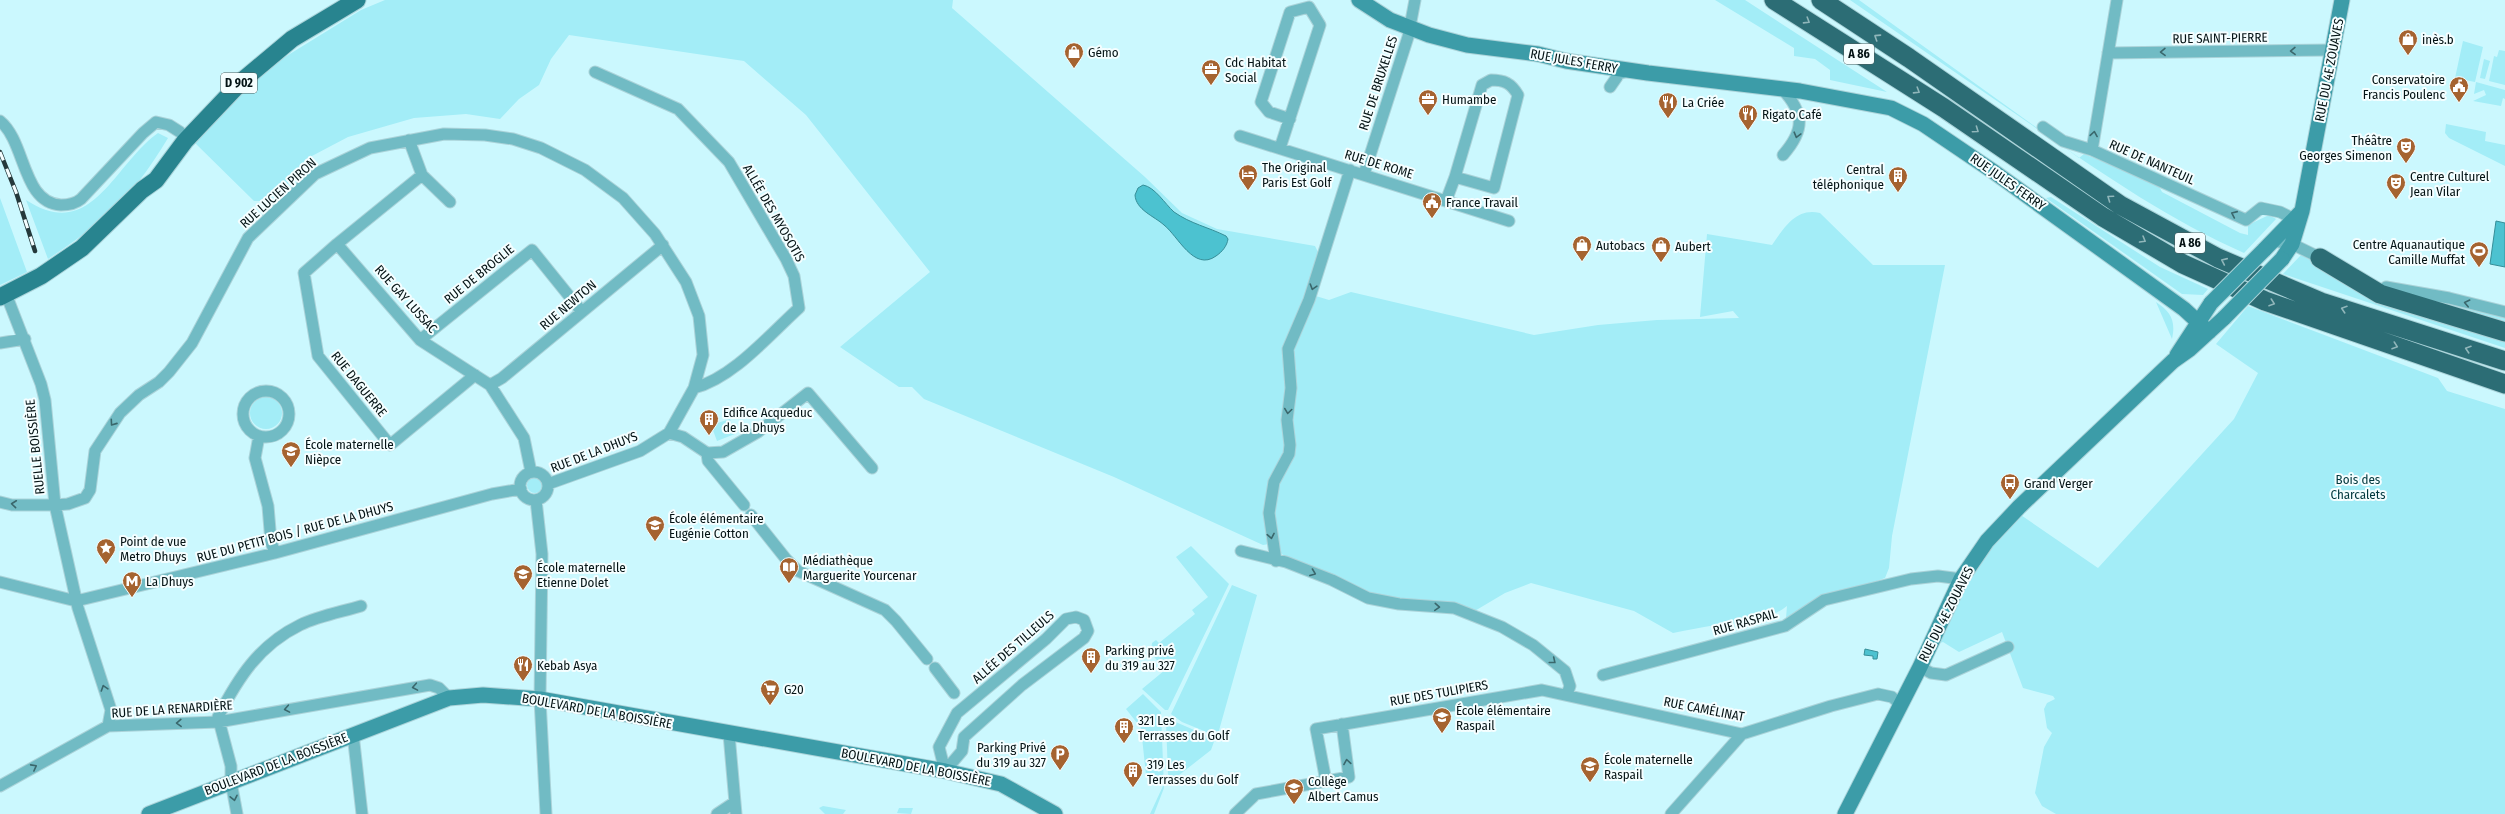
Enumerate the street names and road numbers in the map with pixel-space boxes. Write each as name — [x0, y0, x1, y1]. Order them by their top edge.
street label: RUE DU 4E ZOUAVES — [2312, 17, 2346, 123]
street label: RUE SAINT-PIERRE — [2172, 30, 2268, 46]
street label: RUE DE BRUXELLES — [1356, 34, 1400, 132]
road number: A 86 — [1844, 44, 1874, 64]
street label: RUE JULES FERRY — [1529, 46, 1619, 76]
road number: D 902 — [221, 73, 257, 93]
street label: RUE DE NANTEUIL — [2107, 136, 2197, 188]
street label: RUE DE ROME — [1343, 146, 1415, 182]
street label: RUE JULES FERRY — [1968, 151, 2049, 214]
street label: RUE LUCIEN PIRON — [237, 155, 319, 231]
street label: ALLÉE DES MYOSOTIS — [740, 162, 808, 264]
road number: A 86 — [2175, 233, 2205, 253]
street label: RUE DE BROGLIE — [441, 241, 517, 307]
street label: RUE GAY LUSSAC — [372, 262, 441, 336]
street label: RUE NEWTON — [537, 277, 599, 333]
street label: RUE DAGUERRE — [328, 348, 390, 420]
street label: RUELLE BOISSIÈRE — [23, 399, 47, 495]
street label: RUE DE LA DHUYS — [548, 429, 640, 475]
street label: RUE DU PETIT BOIS / RUE DE LA DHUYS — [195, 499, 395, 565]
street label: RUE DU 4E ZOUAVES — [1916, 564, 1976, 664]
street label: RUE RASPAIL — [1711, 606, 1779, 638]
street label: ALLÉE DES TILLEULS — [969, 607, 1057, 687]
street label: RUE DES TULIPIERS — [1389, 677, 1489, 709]
street label: BOULEVARD DE LA BOISSIÈRE — [521, 690, 673, 732]
street label: RUE CAMÉLINAT — [1662, 694, 1746, 724]
street label: RUE DE LA RENARDIÈRE — [111, 697, 233, 721]
street label: BOULEVARD DE LA BOISSIÈRE — [202, 730, 350, 798]
street label: BOULEVARD DE LA BOISSIÈRE — [840, 745, 992, 789]

